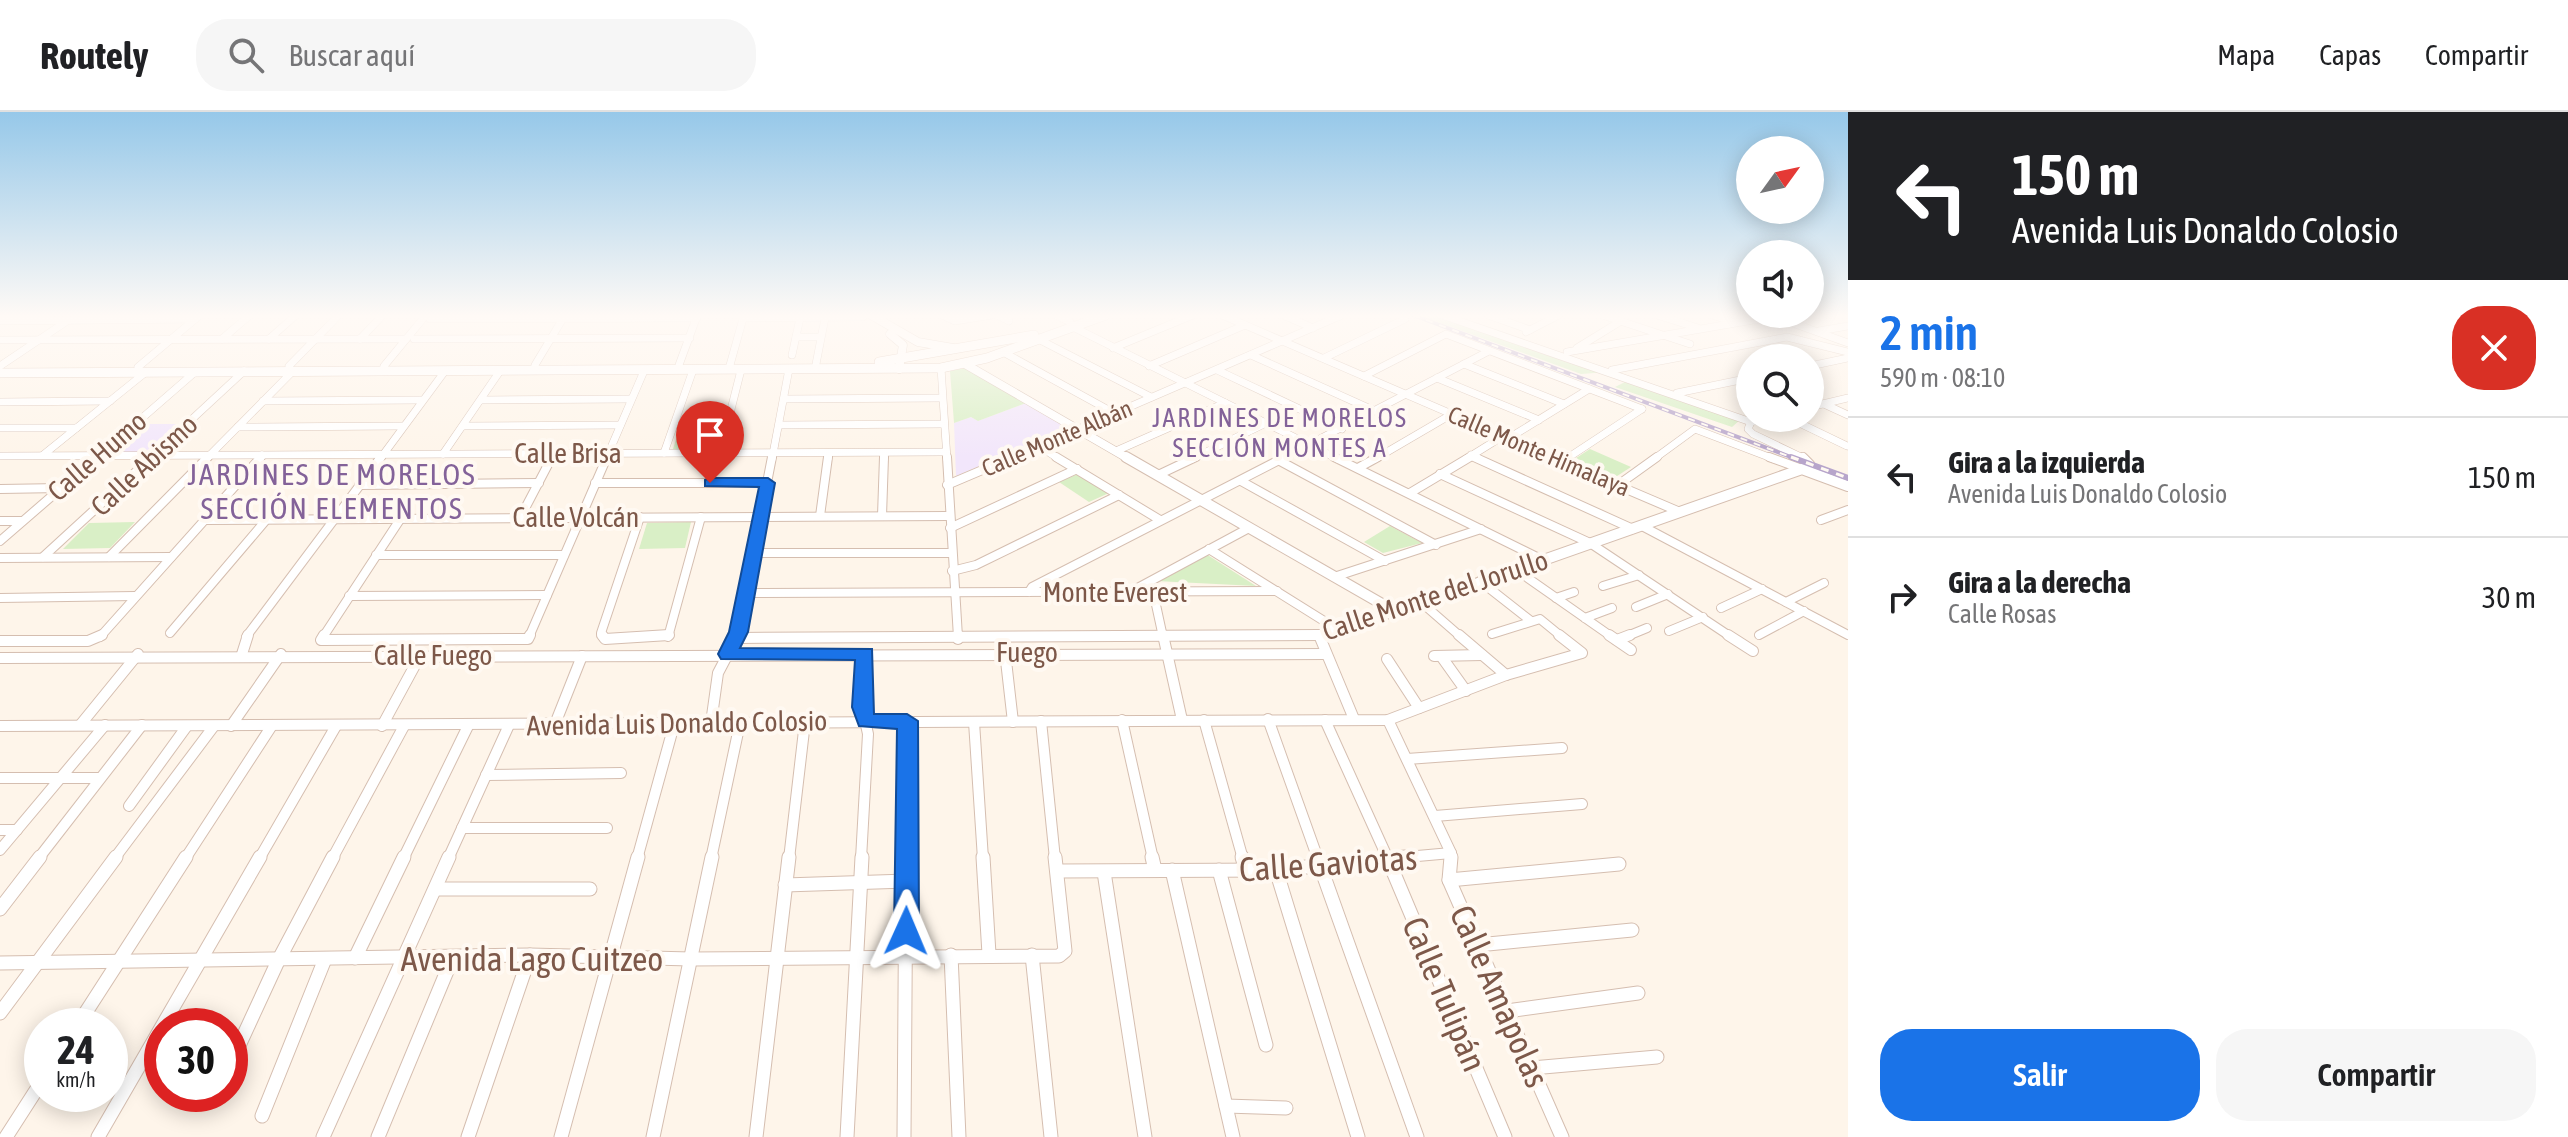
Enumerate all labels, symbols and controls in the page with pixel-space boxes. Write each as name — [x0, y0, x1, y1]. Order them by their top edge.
search box — [196, 19, 756, 91]
icon: search — [224, 33, 268, 77]
text: Routely — [40, 34, 148, 77]
text: Buscar aquí — [288, 38, 415, 72]
text: Mapa — [2217, 39, 2275, 71]
text: Capas — [2319, 39, 2381, 71]
text: Compartir — [2425, 39, 2528, 71]
north arrow — [1736, 136, 1824, 224]
map controls — [1736, 136, 1824, 432]
text: 150 m — [2012, 143, 2139, 207]
icon: left — [1880, 144, 1984, 248]
text: Avenida Luis Donaldo Colosio — [2012, 209, 2399, 251]
button: sound — [1736, 240, 1824, 328]
text: 2 min — [1880, 305, 1978, 360]
button: close — [2452, 306, 2536, 390]
button: search — [1736, 344, 1824, 432]
text: 590 m · 08:10 — [1880, 363, 2005, 393]
street label: Calle Monte Albán — [978, 394, 1136, 482]
pin — [676, 401, 744, 483]
street label: Calle Monte Himalaya — [1444, 401, 1634, 501]
district label: JARDINES DE MORELOS SECCIÓN MONTES A — [1152, 403, 1408, 463]
street label: Calle Humo — [41, 405, 153, 507]
street label: Calle Abismo — [84, 408, 204, 522]
icon: arrive — [688, 413, 732, 457]
street label: Calle Brisa — [514, 437, 622, 469]
text: Gira a la izquierda — [1948, 445, 2145, 479]
icon: left — [1880, 455, 1924, 499]
district label: JARDINES DE MORELOS SECCIÓN ELEMENTOS — [187, 457, 477, 525]
text: 150 m — [2468, 460, 2536, 494]
text: Avenida Luis Donaldo Colosio — [1948, 479, 2227, 509]
street label: Calle Volcán — [513, 501, 639, 533]
street label: Calle Monte del Jorullo — [1318, 543, 1552, 647]
text: Gira a la derecha — [1948, 565, 2131, 599]
icon: right — [1880, 575, 1924, 619]
street label: Monte Everest — [1043, 576, 1187, 608]
text: 30 m — [2482, 580, 2536, 614]
text: Calle Rosas — [1948, 599, 2056, 629]
street label: Fuego — [996, 636, 1058, 668]
street label: Calle Fuego — [374, 639, 492, 671]
street label: Avenida Luis Donaldo Colosio — [526, 704, 828, 742]
street label: Calle Gaviotas — [1238, 837, 1418, 889]
position arrow — [864, 889, 948, 973]
street label: Calle Amapolas — [1443, 899, 1557, 1093]
street label: Calle Tulipán — [1395, 911, 1495, 1077]
street label: Avenida Lago Cuitzeo — [401, 939, 663, 978]
speed limit sign: 30 — [144, 1008, 248, 1112]
text: 24 — [57, 1027, 95, 1072]
button: Salir — [1880, 1029, 2200, 1121]
button: Compartir — [2216, 1029, 2536, 1121]
text: km/h — [56, 1068, 96, 1091]

